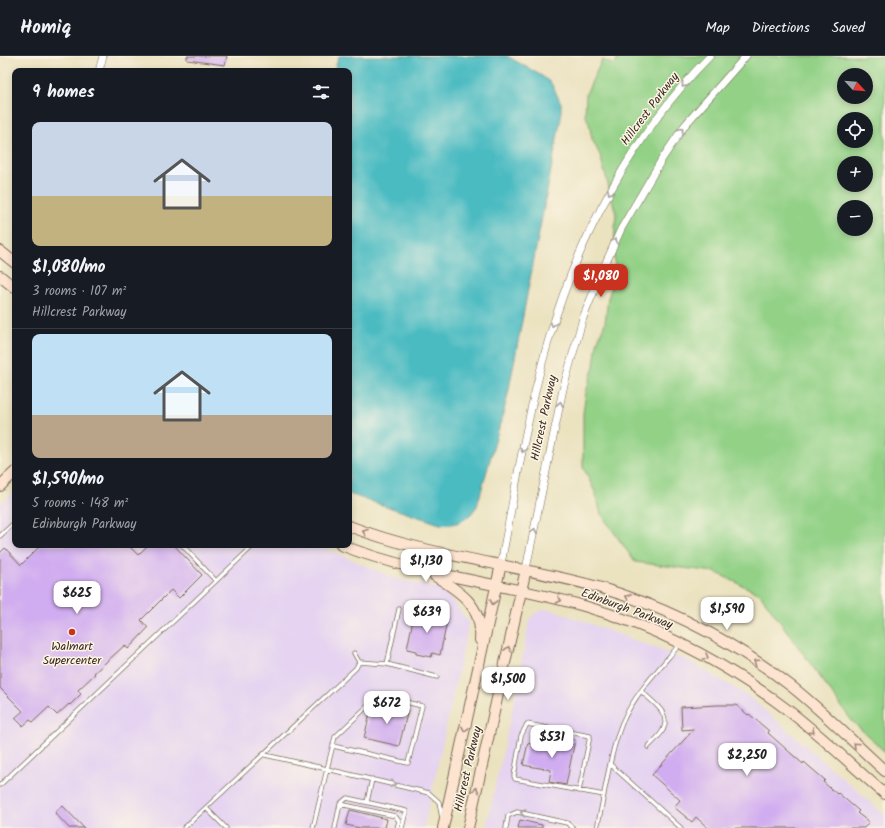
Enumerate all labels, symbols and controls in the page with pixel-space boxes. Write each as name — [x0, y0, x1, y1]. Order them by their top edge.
text: Homiq — [20, 13, 71, 43]
text: Map — [705, 17, 730, 39]
text: Directions — [752, 17, 810, 39]
text: Saved — [832, 17, 865, 39]
street label: Hillcrest Parkway — [616, 68, 684, 150]
north arrow — [837, 68, 873, 104]
map controls — [837, 68, 873, 236]
text: 9 homes — [32, 79, 95, 106]
one-way arrow — [681, 80, 688, 88]
icon: filters — [310, 81, 332, 103]
button: locate — [837, 112, 873, 148]
one-way arrow — [676, 127, 684, 134]
icon: home — [146, 148, 218, 220]
button: + — [837, 156, 873, 192]
one-way arrow — [607, 187, 615, 195]
button: − — [837, 200, 873, 236]
one-way arrow — [610, 238, 618, 246]
text: $1,080/mo — [32, 254, 106, 281]
pin: $1,080 — [568, 264, 634, 298]
text: $1,080 — [583, 266, 619, 287]
text: 3 rooms · 107 m² — [32, 281, 126, 302]
text: Hillcrest Parkway — [32, 302, 126, 323]
one-way arrow — [549, 320, 558, 327]
icon: home — [146, 360, 218, 432]
street label: Hillcrest Parkway — [526, 373, 562, 463]
one-way arrow — [555, 401, 563, 407]
one-way arrow — [519, 447, 528, 453]
text: $1,590/mo — [32, 466, 104, 493]
text: 5 rooms · 148 m² — [32, 493, 128, 514]
text: Edinburgh Parkway — [32, 514, 136, 535]
one-way arrow — [362, 528, 369, 537]
one-way arrow — [530, 528, 538, 534]
pin: $1,130 — [393, 549, 459, 583]
text: $1,130 — [410, 551, 442, 572]
pin: $625 — [53, 581, 101, 615]
text: $625 — [63, 583, 91, 604]
street label: Edinburgh Parkway — [578, 584, 676, 635]
one-way arrow — [625, 594, 632, 602]
one-way arrow — [556, 595, 562, 603]
pin: $1,590 — [694, 597, 760, 631]
one-way arrow — [489, 599, 497, 605]
text: $1,590 — [710, 599, 744, 620]
pin: $639 — [403, 600, 451, 634]
text: $639 — [413, 602, 441, 623]
marker: Walmart Supercenter — [67, 627, 77, 637]
place label: Walmart Supercenter — [43, 637, 102, 670]
one-way arrow — [503, 646, 511, 653]
one-way arrow — [702, 652, 709, 659]
one-way arrow — [754, 660, 761, 667]
pin: $1,500 — [475, 667, 541, 701]
text: $1,500 — [491, 669, 525, 690]
pin: $672 — [363, 691, 411, 725]
text: $672 — [373, 693, 401, 714]
street label: Hillcrest Parkway — [449, 724, 487, 814]
pin: $531 — [528, 725, 576, 759]
one-way arrow — [461, 726, 469, 732]
one-way arrow — [808, 726, 815, 733]
text: $531 — [539, 727, 565, 748]
one-way arrow — [853, 742, 861, 750]
pin: $2,250 — [714, 743, 780, 777]
text: $2,250 — [727, 745, 767, 766]
one-way arrow — [389, 779, 396, 788]
one-way arrow — [472, 787, 480, 793]
one-way arrow — [520, 810, 526, 818]

